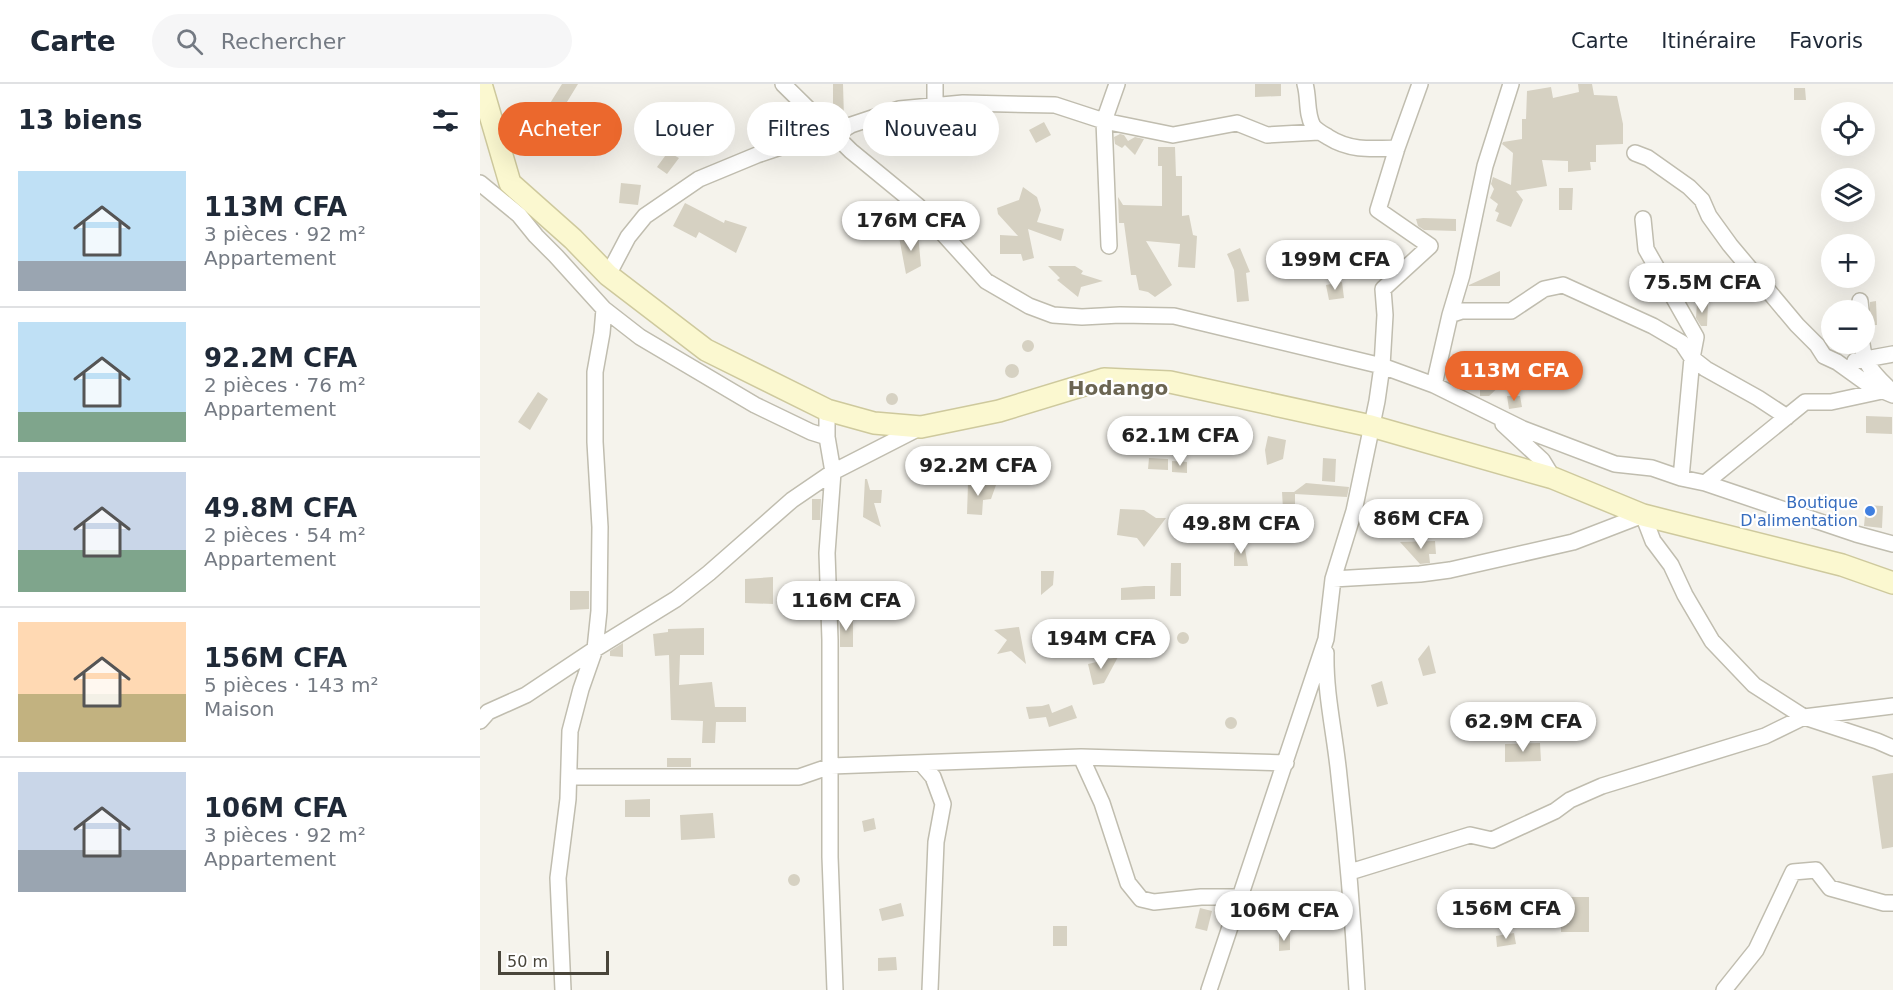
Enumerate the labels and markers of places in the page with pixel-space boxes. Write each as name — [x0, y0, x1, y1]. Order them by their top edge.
pin: 176M CFA — [849, 201, 973, 252]
pin: 199M CFA — [1273, 240, 1397, 291]
pin: 75.5M CFA — [1633, 263, 1771, 314]
pin: 113M CFA — [1452, 351, 1576, 402]
pin: 62.1M CFA — [1111, 416, 1249, 467]
pin: 92.2M CFA — [909, 446, 1047, 497]
place label: Boutique D'alimentation — [1740, 493, 1858, 530]
pin: 86M CFA — [1366, 499, 1476, 550]
pin: 49.8M CFA — [1172, 504, 1310, 555]
marker: Boutique D'alimentation — [1863, 504, 1877, 518]
pin: 116M CFA — [784, 581, 908, 632]
pin: 194M CFA — [1039, 619, 1163, 670]
pin: 62.9M CFA — [1454, 702, 1592, 753]
pin: 156M CFA — [1444, 889, 1568, 940]
pin: 106M CFA — [1222, 891, 1346, 942]

